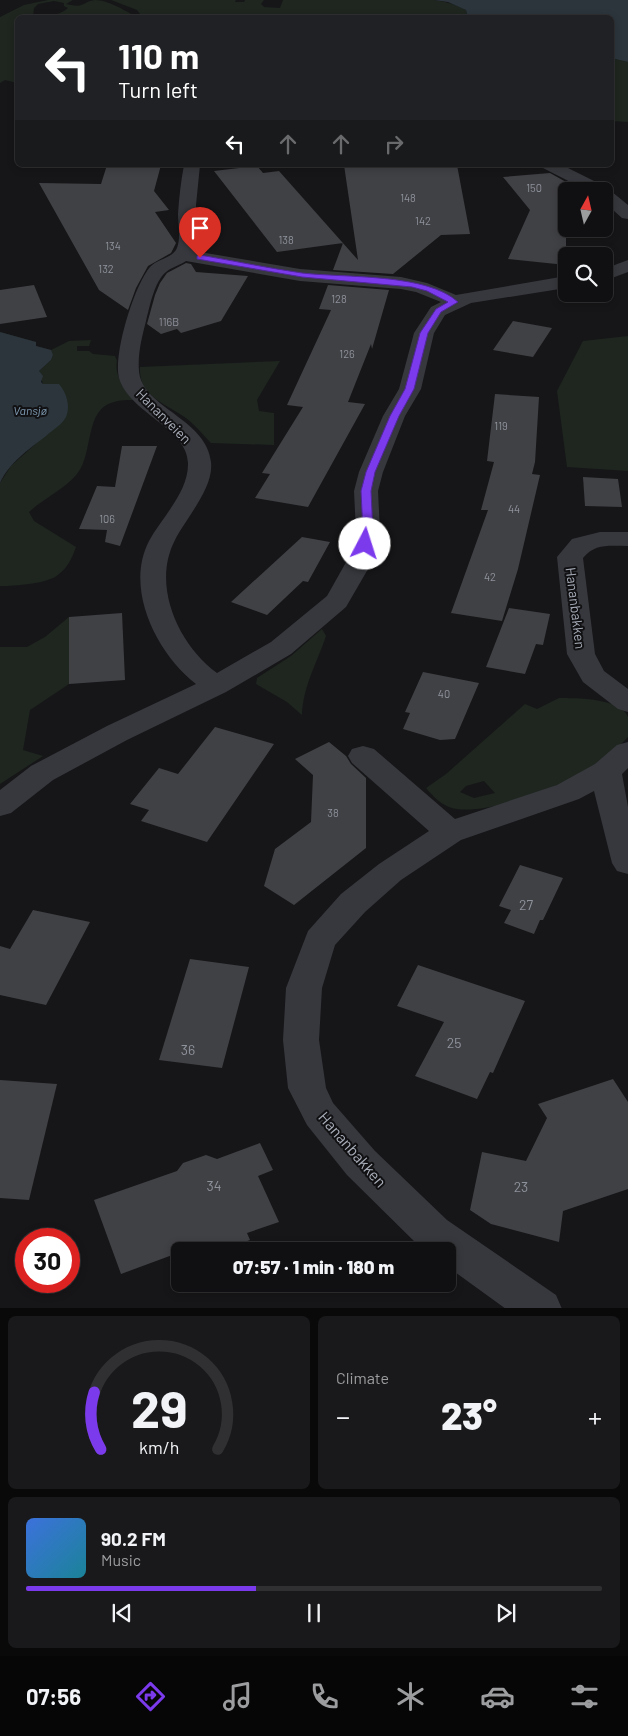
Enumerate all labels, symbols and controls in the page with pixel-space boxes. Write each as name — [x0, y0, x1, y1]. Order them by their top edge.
text: 110 m — [118, 34, 199, 76]
icon: left — [35, 35, 100, 100]
text: Turn left — [118, 76, 198, 102]
icon: left — [221, 130, 249, 158]
icon: ahead — [274, 130, 302, 158]
icon: ahead — [327, 130, 355, 158]
icon: right — [380, 130, 408, 158]
house number: 150 — [526, 181, 542, 194]
north arrow — [558, 182, 612, 238]
map controls — [558, 182, 613, 302]
house number: 148 — [400, 191, 416, 204]
pin — [179, 207, 221, 258]
icon: arrive — [186, 214, 214, 242]
house number: 142 — [415, 214, 431, 227]
house number: 138 — [278, 233, 294, 246]
house number: 134 — [105, 239, 121, 252]
button: search — [558, 247, 613, 302]
house number: 132 — [98, 262, 114, 275]
house number: 128 — [331, 292, 347, 305]
house number: 116B — [159, 315, 179, 328]
house number: 126 — [339, 347, 355, 360]
street label: Hananveien — [133, 385, 195, 447]
water label: Vansjø — [13, 403, 47, 417]
house number: 119 — [494, 419, 508, 432]
house number: 44 — [508, 502, 520, 515]
house number: 106 — [99, 512, 115, 525]
position arrow — [338, 517, 390, 569]
street label: Hananbakken — [563, 566, 589, 650]
house number: 42 — [484, 570, 496, 583]
house number: 40 — [438, 687, 450, 700]
house number: 38 — [327, 806, 339, 819]
house number: 27 — [519, 896, 533, 913]
house number: 25 — [447, 1034, 461, 1051]
house number: 36 — [181, 1041, 195, 1058]
street label: Hananbakken — [315, 1107, 391, 1191]
house number: 34 — [207, 1177, 221, 1194]
house number: 23 — [514, 1178, 528, 1195]
speed limit sign: 30 — [15, 1228, 80, 1293]
text: 07:57 · 1 min · 180 m — [233, 1255, 394, 1278]
text: Climate — [336, 1368, 389, 1387]
text: 29 — [131, 1376, 187, 1438]
text: 23° — [441, 1392, 497, 1438]
text: − — [336, 1399, 350, 1433]
text: + — [588, 1399, 602, 1433]
text: km/h — [139, 1436, 179, 1458]
text: 90.2 FM — [101, 1527, 166, 1550]
text: Music — [101, 1550, 141, 1569]
icon: previous — [108, 1599, 136, 1627]
icon: pause — [300, 1599, 328, 1627]
icon: next — [492, 1599, 520, 1627]
icon: directions — [133, 1679, 168, 1714]
icon: music — [220, 1679, 255, 1714]
icon: phone — [307, 1679, 342, 1714]
icon: climate — [393, 1679, 428, 1714]
icon: car — [480, 1679, 515, 1714]
icon: filters — [567, 1679, 602, 1714]
text: 07:56 — [26, 1683, 81, 1709]

